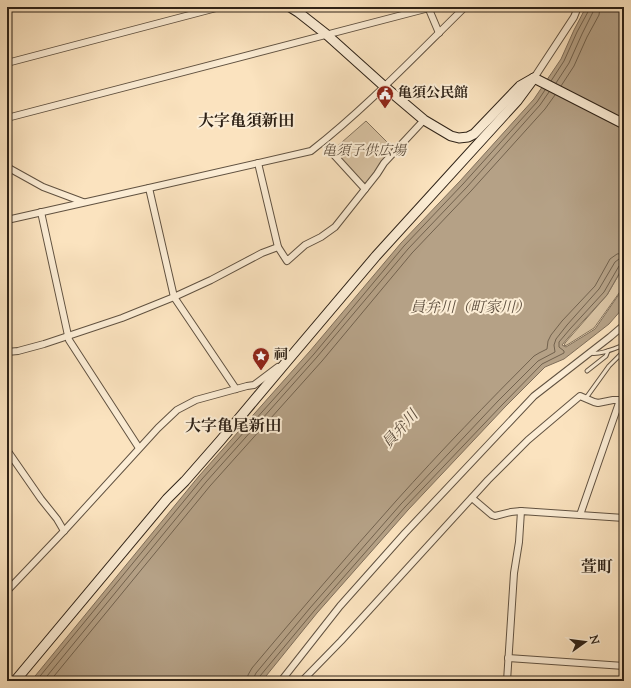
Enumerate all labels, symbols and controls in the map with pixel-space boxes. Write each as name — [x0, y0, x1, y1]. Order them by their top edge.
public building icon: 亀須公民館 — [375, 84, 395, 109]
place label: 亀須公民館 — [398, 84, 468, 104]
district label: 大字亀須新田 — [198, 111, 294, 134]
park label: 亀須子供広場 — [322, 142, 408, 162]
water label: 員弁川（町家川） — [410, 298, 530, 319]
place icon: 祠 — [251, 346, 271, 371]
place label: 祠 — [274, 346, 288, 366]
water label: 員弁川 — [378, 405, 425, 454]
district label: 大字亀尾新田 — [185, 416, 281, 439]
district label: 萱町 — [581, 557, 613, 580]
north arrow — [565, 622, 605, 662]
text: N — [585, 633, 603, 646]

